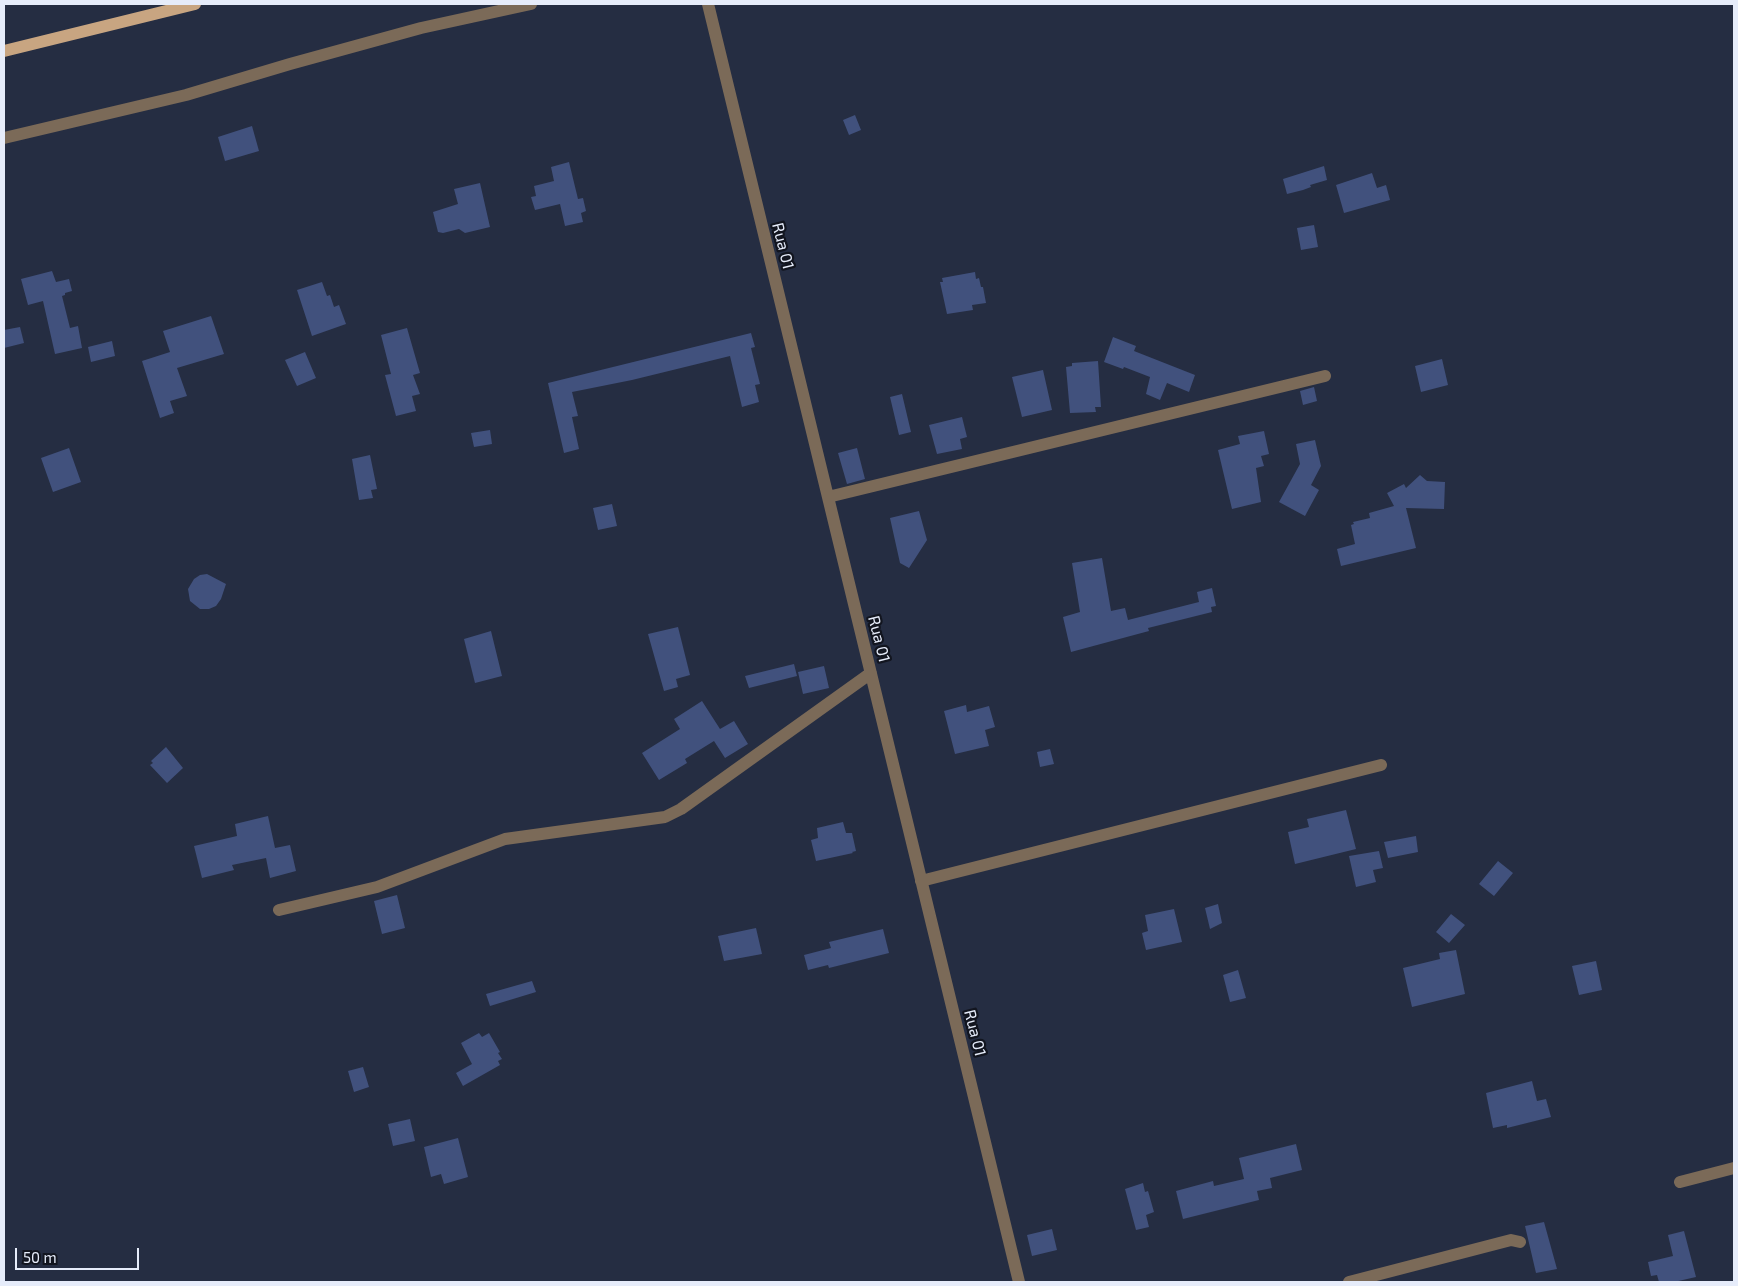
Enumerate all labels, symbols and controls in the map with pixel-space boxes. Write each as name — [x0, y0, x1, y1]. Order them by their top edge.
street label: Rua 01 — [768, 221, 798, 271]
street label: Rua 01 — [864, 614, 894, 664]
street label: Rua 01 — [960, 1008, 990, 1058]
scale bar — [18, 1238, 141, 1270]
text: 50 m — [23, 1248, 57, 1266]

